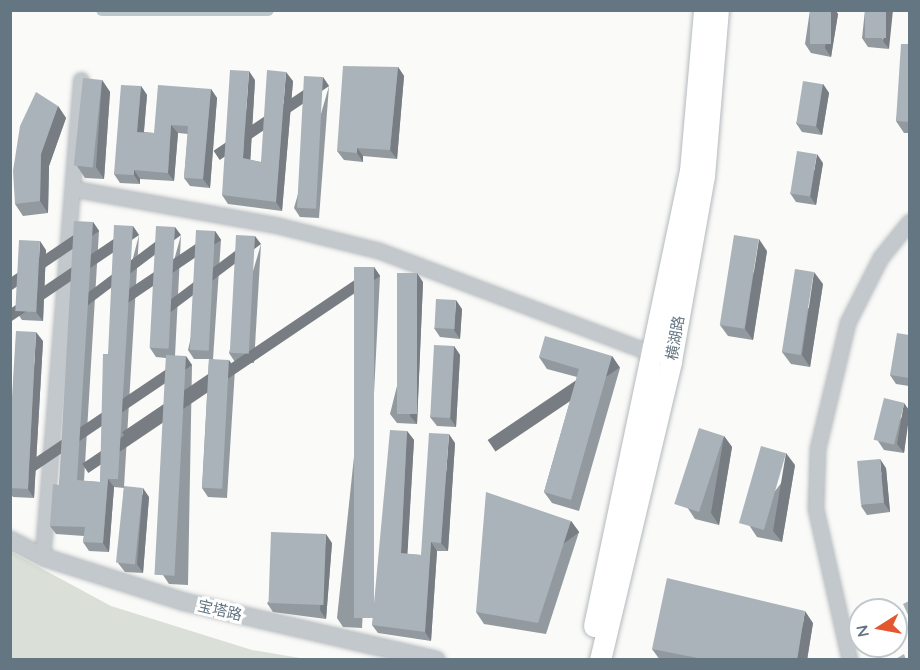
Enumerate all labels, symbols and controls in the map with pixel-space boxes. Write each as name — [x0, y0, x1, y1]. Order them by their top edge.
street label: 横湖路 — [662, 314, 688, 362]
street label: 宝塔路 — [196, 596, 244, 624]
north arrow — [848, 598, 908, 658]
text: N — [851, 623, 873, 639]

